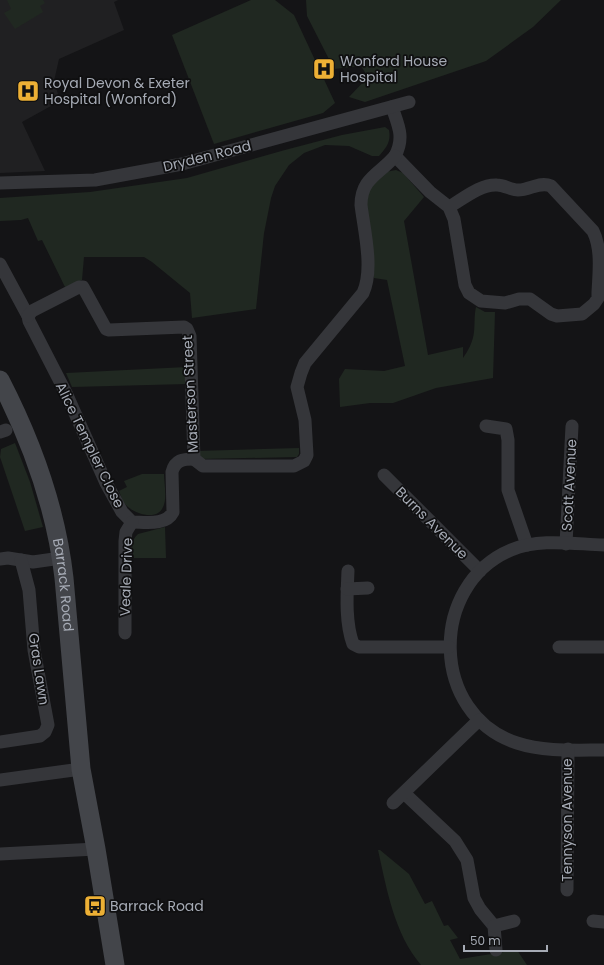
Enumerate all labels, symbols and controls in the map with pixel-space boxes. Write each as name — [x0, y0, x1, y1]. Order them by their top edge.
place label: Wonford House Hospital — [340, 51, 447, 87]
hospital icon: Wonford House Hospital — [311, 56, 337, 82]
place label: Royal Devon & Exeter Hospital (Wonford) — [44, 73, 190, 109]
hospital icon: Royal Devon & Exeter Hospital (Wonford) — [15, 78, 41, 104]
street label: Dryden Road — [161, 135, 253, 177]
street label: Masterson Street — [177, 335, 203, 453]
street label: Alice Templer Close — [51, 379, 129, 512]
street label: Scott Avenue — [557, 438, 581, 532]
street label: Burns Avenue — [391, 482, 473, 564]
street label: Barrack Road — [48, 536, 79, 632]
street label: Veale Drive — [115, 537, 137, 617]
street label: Gras Lawn — [23, 632, 55, 706]
street label: Tennyson Avenue — [557, 758, 577, 882]
bus stop icon: Barrack Road — [82, 893, 108, 919]
place label: Barrack Road — [110, 896, 204, 916]
scale bar — [464, 927, 547, 953]
text: 50 m — [470, 932, 501, 949]

